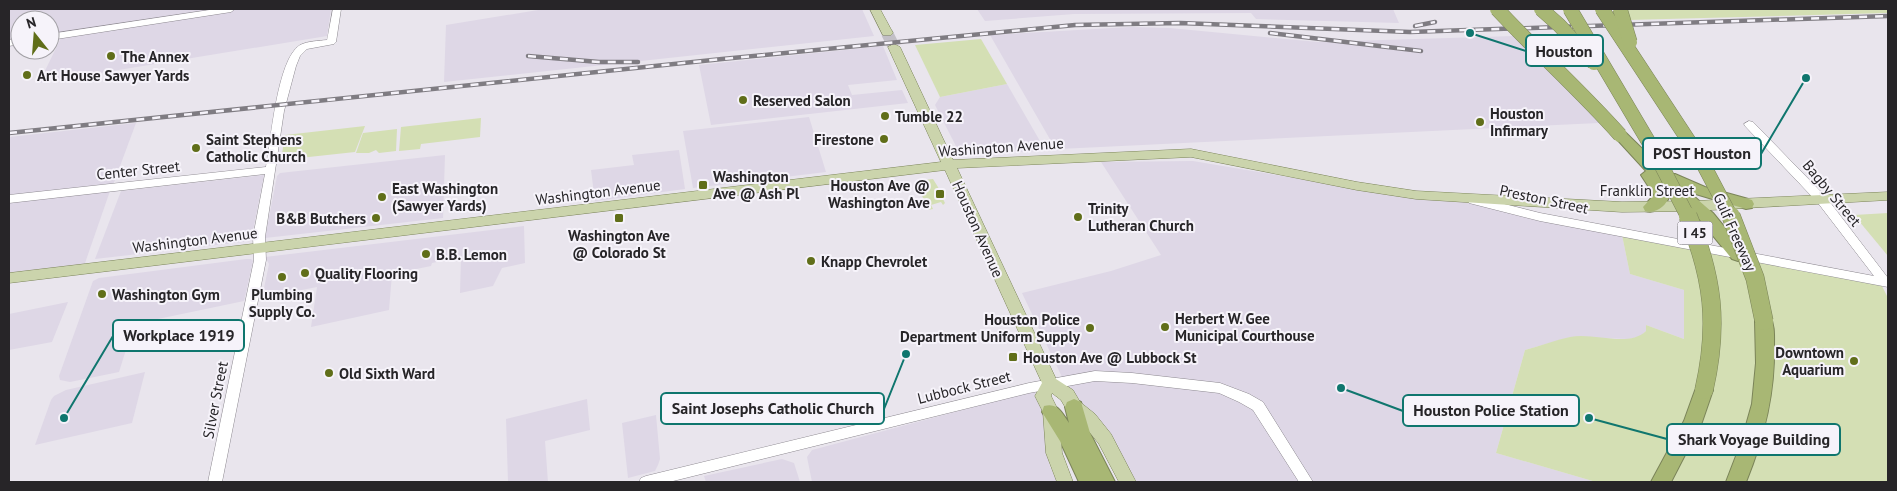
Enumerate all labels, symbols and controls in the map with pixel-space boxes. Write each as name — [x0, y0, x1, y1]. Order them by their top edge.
north arrow — [10, 10, 60, 60]
text: N — [24, 13, 38, 33]
callout: Houston — [1526, 35, 1603, 66]
text: Houston — [1535, 41, 1593, 61]
place label: The Annex — [121, 47, 189, 66]
marker: The Annex — [105, 50, 117, 62]
place label: Art House Sawyer Yards — [37, 66, 189, 85]
marker: Art House Sawyer Yards — [21, 69, 33, 81]
place label: Reserved Salon — [753, 91, 851, 110]
marker: Reserved Salon — [737, 94, 749, 106]
place label: Houston Infirmary — [1490, 104, 1549, 140]
place label: Tumble 22 — [895, 107, 963, 126]
marker: Tumble 22 — [879, 110, 891, 122]
marker: Houston Infirmary — [1474, 116, 1486, 128]
place label: Saint Stephens Catholic Church — [206, 130, 306, 166]
place label: Firestone — [814, 130, 874, 149]
marker: Firestone — [878, 133, 890, 145]
street label: Washington Avenue — [938, 133, 1064, 161]
callout: POST Houston — [1643, 138, 1761, 169]
marker: Saint Stephens Catholic Church — [190, 142, 202, 154]
text: POST Houston — [1653, 143, 1751, 163]
street label: Center Street — [95, 156, 181, 184]
street label: Bagby Street — [1799, 156, 1865, 230]
place label: Washington Ave @ Ash Pl — [713, 167, 800, 203]
street label: Washington Avenue — [535, 175, 661, 209]
place label: Houston Ave @ Washington Ave — [828, 176, 930, 212]
street label: Houston Avenue — [948, 178, 1008, 280]
place label: East Washington (Sawyer Yards) — [392, 179, 498, 215]
marker: Washington Ave @ Ash Pl — [697, 179, 709, 191]
street label: Preston Street — [1498, 180, 1590, 218]
street label: Franklin Street — [1600, 181, 1694, 200]
marker: Houston Ave @ Washington Ave — [934, 188, 946, 200]
street label: Gulf Freeway — [1709, 190, 1761, 274]
marker: East Washington (Sawyer Yards) — [376, 191, 388, 203]
place label: Trinity Lutheran Church — [1088, 199, 1194, 235]
place label: B&B Butchers — [276, 209, 366, 228]
marker: Trinity Lutheran Church — [1072, 211, 1084, 223]
marker: B&B Butchers — [370, 212, 382, 224]
marker: Washington Ave @ Colorado St — [613, 212, 625, 224]
road number: I 45 — [1678, 222, 1712, 244]
street label: Washington Avenue — [132, 223, 258, 257]
place label: Washington Ave @ Colorado St — [568, 226, 670, 262]
place label: B.B. Lemon — [436, 245, 507, 264]
marker: B.B. Lemon — [420, 248, 432, 260]
place label: Knapp Chevrolet — [821, 252, 928, 271]
marker: Knapp Chevrolet — [805, 255, 817, 267]
place label: Quality Flooring — [315, 264, 418, 283]
marker: Quality Flooring — [299, 267, 311, 279]
marker: Plumbing Supply Co. — [276, 271, 288, 283]
place label: Washington Gym — [112, 285, 220, 304]
place label: Plumbing Supply Co. — [249, 285, 315, 321]
marker: Washington Gym — [96, 288, 108, 300]
place label: Herbert W. Gee Municipal Courthouse — [1175, 309, 1315, 345]
place label: Houston Police Department Uniform Supply — [900, 310, 1081, 346]
callout: Workplace 1919 — [113, 320, 244, 351]
marker: Herbert W. Gee Municipal Courthouse — [1159, 321, 1171, 333]
marker: Houston Police Department Uniform Supply — [1084, 322, 1096, 334]
text: Workplace 1919 — [123, 325, 235, 345]
place label: Downtown Aquarium — [1775, 343, 1844, 379]
place label: Houston Ave @ Lubbock St — [1023, 348, 1197, 367]
marker: Houston Ave @ Lubbock St — [1007, 351, 1019, 363]
marker: Downtown Aquarium — [1848, 355, 1860, 367]
street label: Silver Street — [198, 360, 232, 440]
place label: Old Sixth Ward — [339, 364, 435, 383]
street label: Lubbock Street — [915, 366, 1013, 408]
marker: Old Sixth Ward — [323, 367, 335, 379]
callout: Saint Josephs Catholic Church — [661, 393, 884, 424]
callout: Houston Police Station — [1403, 395, 1579, 426]
text: Saint Josephs Catholic Church — [672, 398, 874, 418]
text: Houston Police Station — [1413, 400, 1569, 420]
callout: Shark Voyage Building — [1667, 424, 1840, 455]
text: Shark Voyage Building — [1678, 429, 1830, 449]

